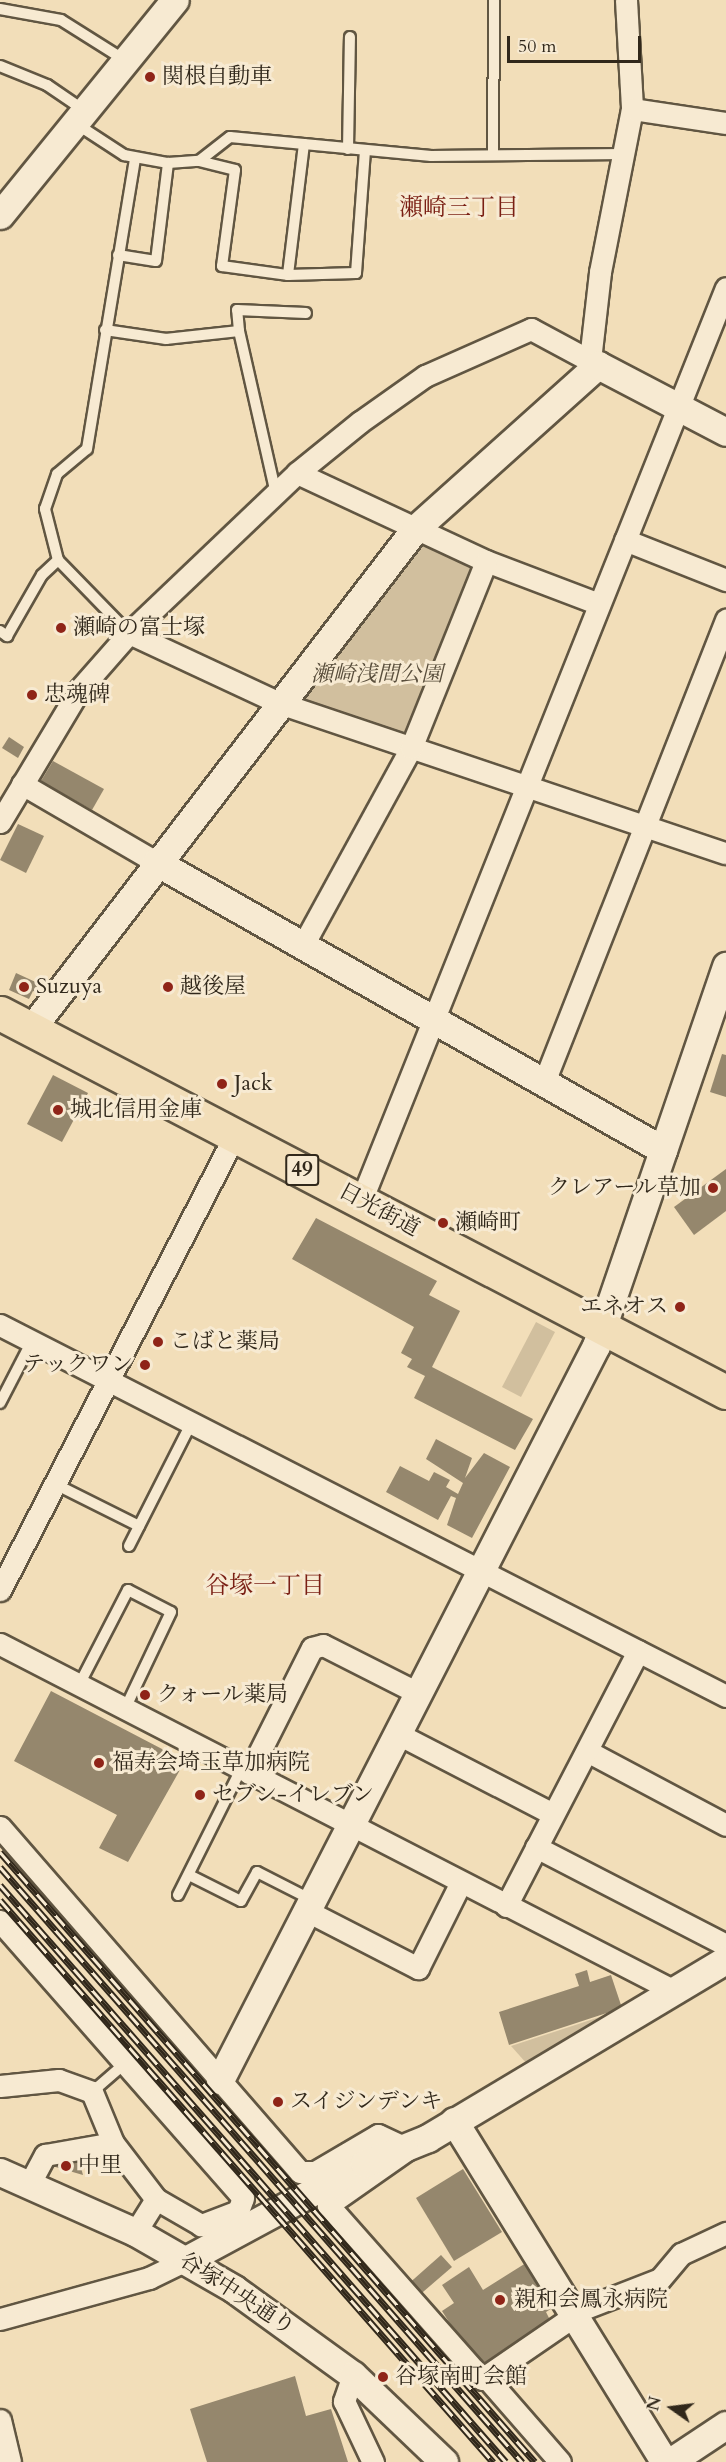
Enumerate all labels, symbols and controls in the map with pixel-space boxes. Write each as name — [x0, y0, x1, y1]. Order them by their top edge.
scale bar — [510, 24, 644, 62]
text: 50 m — [518, 34, 557, 59]
place label: 関根自動車 — [162, 64, 272, 90]
marker: 関根自動車 — [143, 70, 157, 84]
district label: 瀬崎三丁目 — [399, 194, 519, 222]
place label: 瀬崎の富士塚 — [73, 615, 205, 641]
marker: 瀬崎の富士塚 — [54, 621, 68, 635]
park label: 瀬崎浅間公園 — [311, 662, 443, 688]
place label: 忠魂碑 — [44, 682, 110, 708]
marker: 忠魂碑 — [25, 688, 39, 702]
place label: Suzuya — [36, 974, 102, 1000]
place label: 越後屋 — [180, 974, 246, 1000]
marker: Suzuya — [17, 980, 31, 994]
marker: 越後屋 — [161, 980, 175, 994]
place label: Jack — [234, 1071, 273, 1097]
marker: Jack — [215, 1077, 229, 1091]
place label: 城北信用金庫 — [70, 1097, 202, 1123]
marker: 城北信用金庫 — [51, 1103, 65, 1117]
road number: 49 — [284, 1152, 320, 1188]
place label: クレアール草加 — [548, 1175, 701, 1201]
street label: 日光街道 — [334, 1178, 424, 1242]
marker: クレアール草加 — [706, 1181, 720, 1195]
place label: 瀬崎町 — [455, 1210, 521, 1236]
marker: 瀬崎町 — [436, 1216, 450, 1230]
place label: エネオス — [580, 1294, 668, 1320]
marker: エネオス — [673, 1300, 687, 1314]
place label: こばと薬局 — [170, 1329, 280, 1355]
marker: こばと薬局 — [151, 1335, 165, 1349]
place label: テックワン — [23, 1352, 133, 1378]
marker: テックワン — [138, 1358, 152, 1372]
district label: 谷塚一丁目 — [205, 1572, 325, 1600]
place label: クォール薬局 — [157, 1682, 289, 1708]
marker: クォール薬局 — [138, 1688, 152, 1702]
place label: 福寿会埼玉草加病院 — [112, 1750, 310, 1776]
marker: 福寿会埼玉草加病院 — [90, 1754, 108, 1772]
place label: セブン-イレブン — [212, 1782, 376, 1808]
marker: セブン-イレブン — [193, 1788, 207, 1802]
place label: スイジンデンキ — [290, 2089, 444, 2115]
marker: スイジンデンキ — [271, 2095, 285, 2109]
place label: 中里 — [78, 2153, 122, 2179]
marker: 中里 — [59, 2159, 73, 2173]
street label: 谷塚中央通り — [174, 2247, 300, 2341]
place label: 親和会鳳永病院 — [514, 2287, 668, 2313]
marker: 親和会鳳永病院 — [491, 2291, 509, 2309]
place label: 谷塚南町会館 — [395, 2364, 527, 2390]
marker: 谷塚南町会館 — [376, 2370, 390, 2384]
north arrow — [642, 2378, 702, 2438]
text: N — [642, 2394, 667, 2413]

